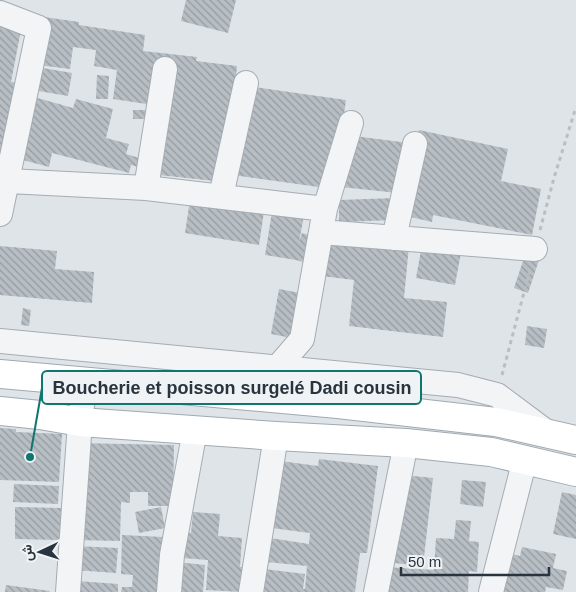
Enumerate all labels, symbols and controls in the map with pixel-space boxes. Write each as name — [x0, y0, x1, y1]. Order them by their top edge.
callout: Boucherie et poisson surgelé Dadi cousin — [42, 371, 421, 404]
text: Boucherie et poisson surgelé Dadi cousin — [52, 378, 412, 398]
north arrow — [15, 527, 65, 577]
text: ش — [18, 544, 37, 562]
scale bar — [401, 544, 548, 576]
text: 50 m — [408, 553, 441, 570]

